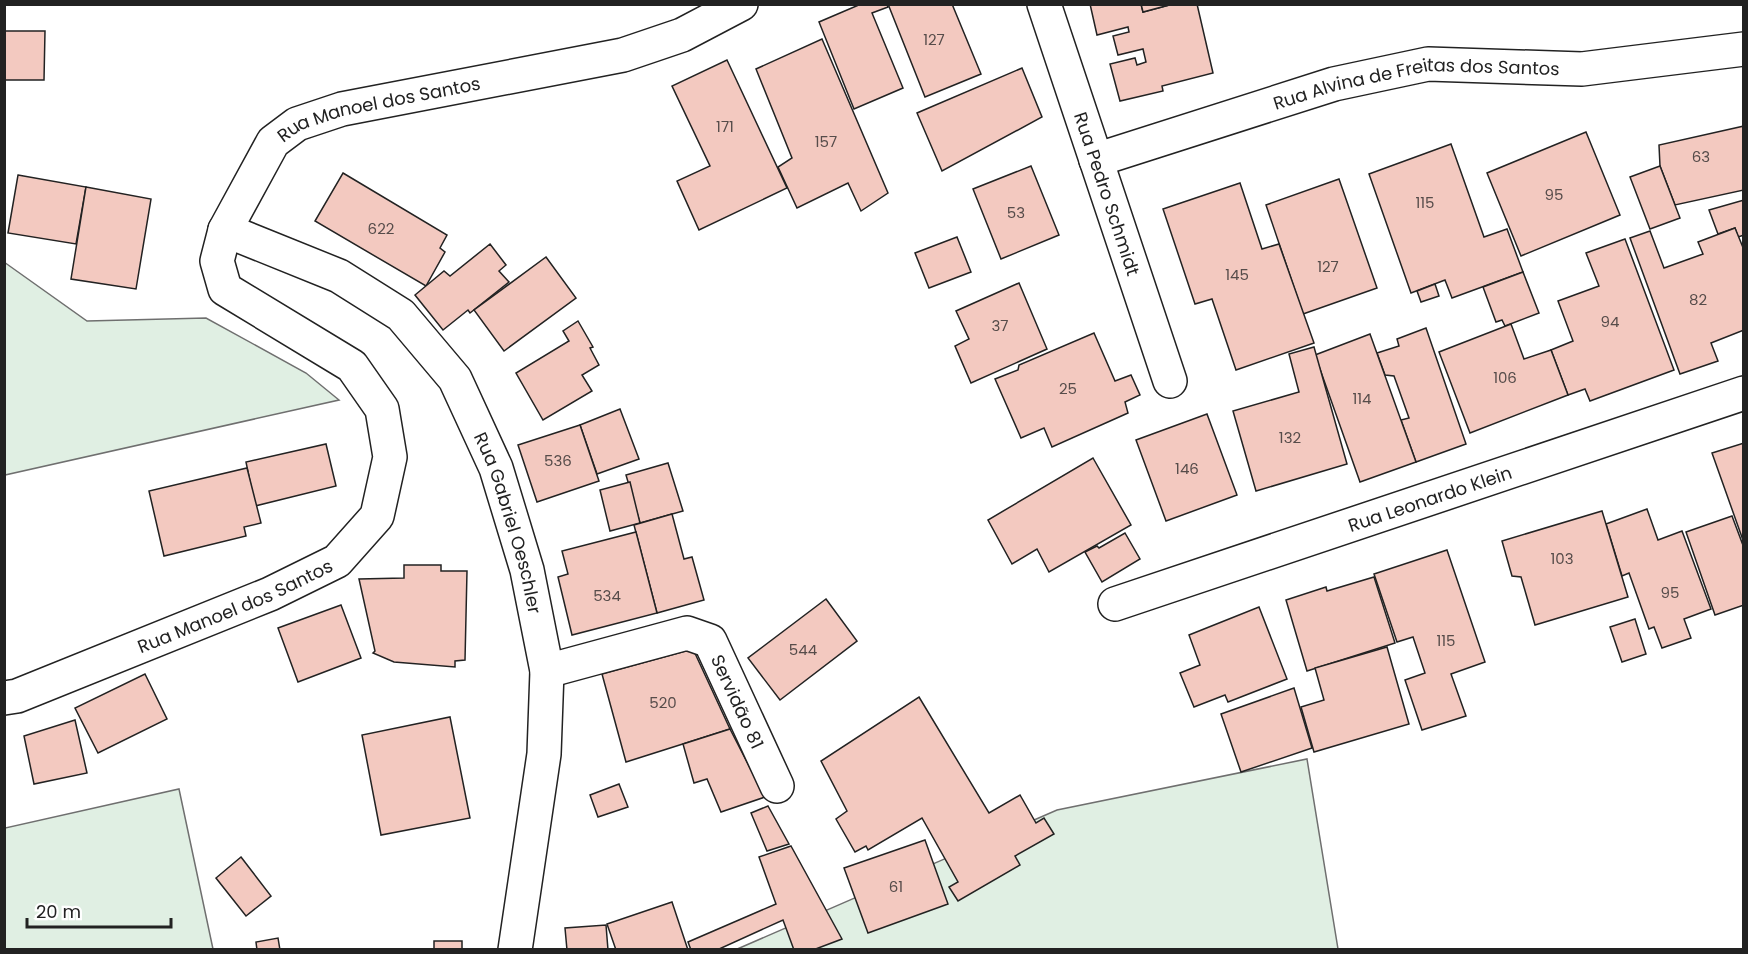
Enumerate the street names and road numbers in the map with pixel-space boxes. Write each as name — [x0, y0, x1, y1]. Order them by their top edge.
street label: Rua Alvina de Freitas dos Santos — [1270, 51, 1560, 115]
street label: Rua Manoel dos Santos — [272, 70, 482, 147]
street label: Rua Pedro Schmidt — [1068, 109, 1146, 279]
street label: Rua Gabriel Oeschler — [469, 428, 548, 616]
street label: Rua Leonardo Klein — [1345, 459, 1515, 537]
street label: Rua Manoel dos Santos — [134, 553, 337, 659]
street label: Servidão 81 — [705, 650, 770, 752]

